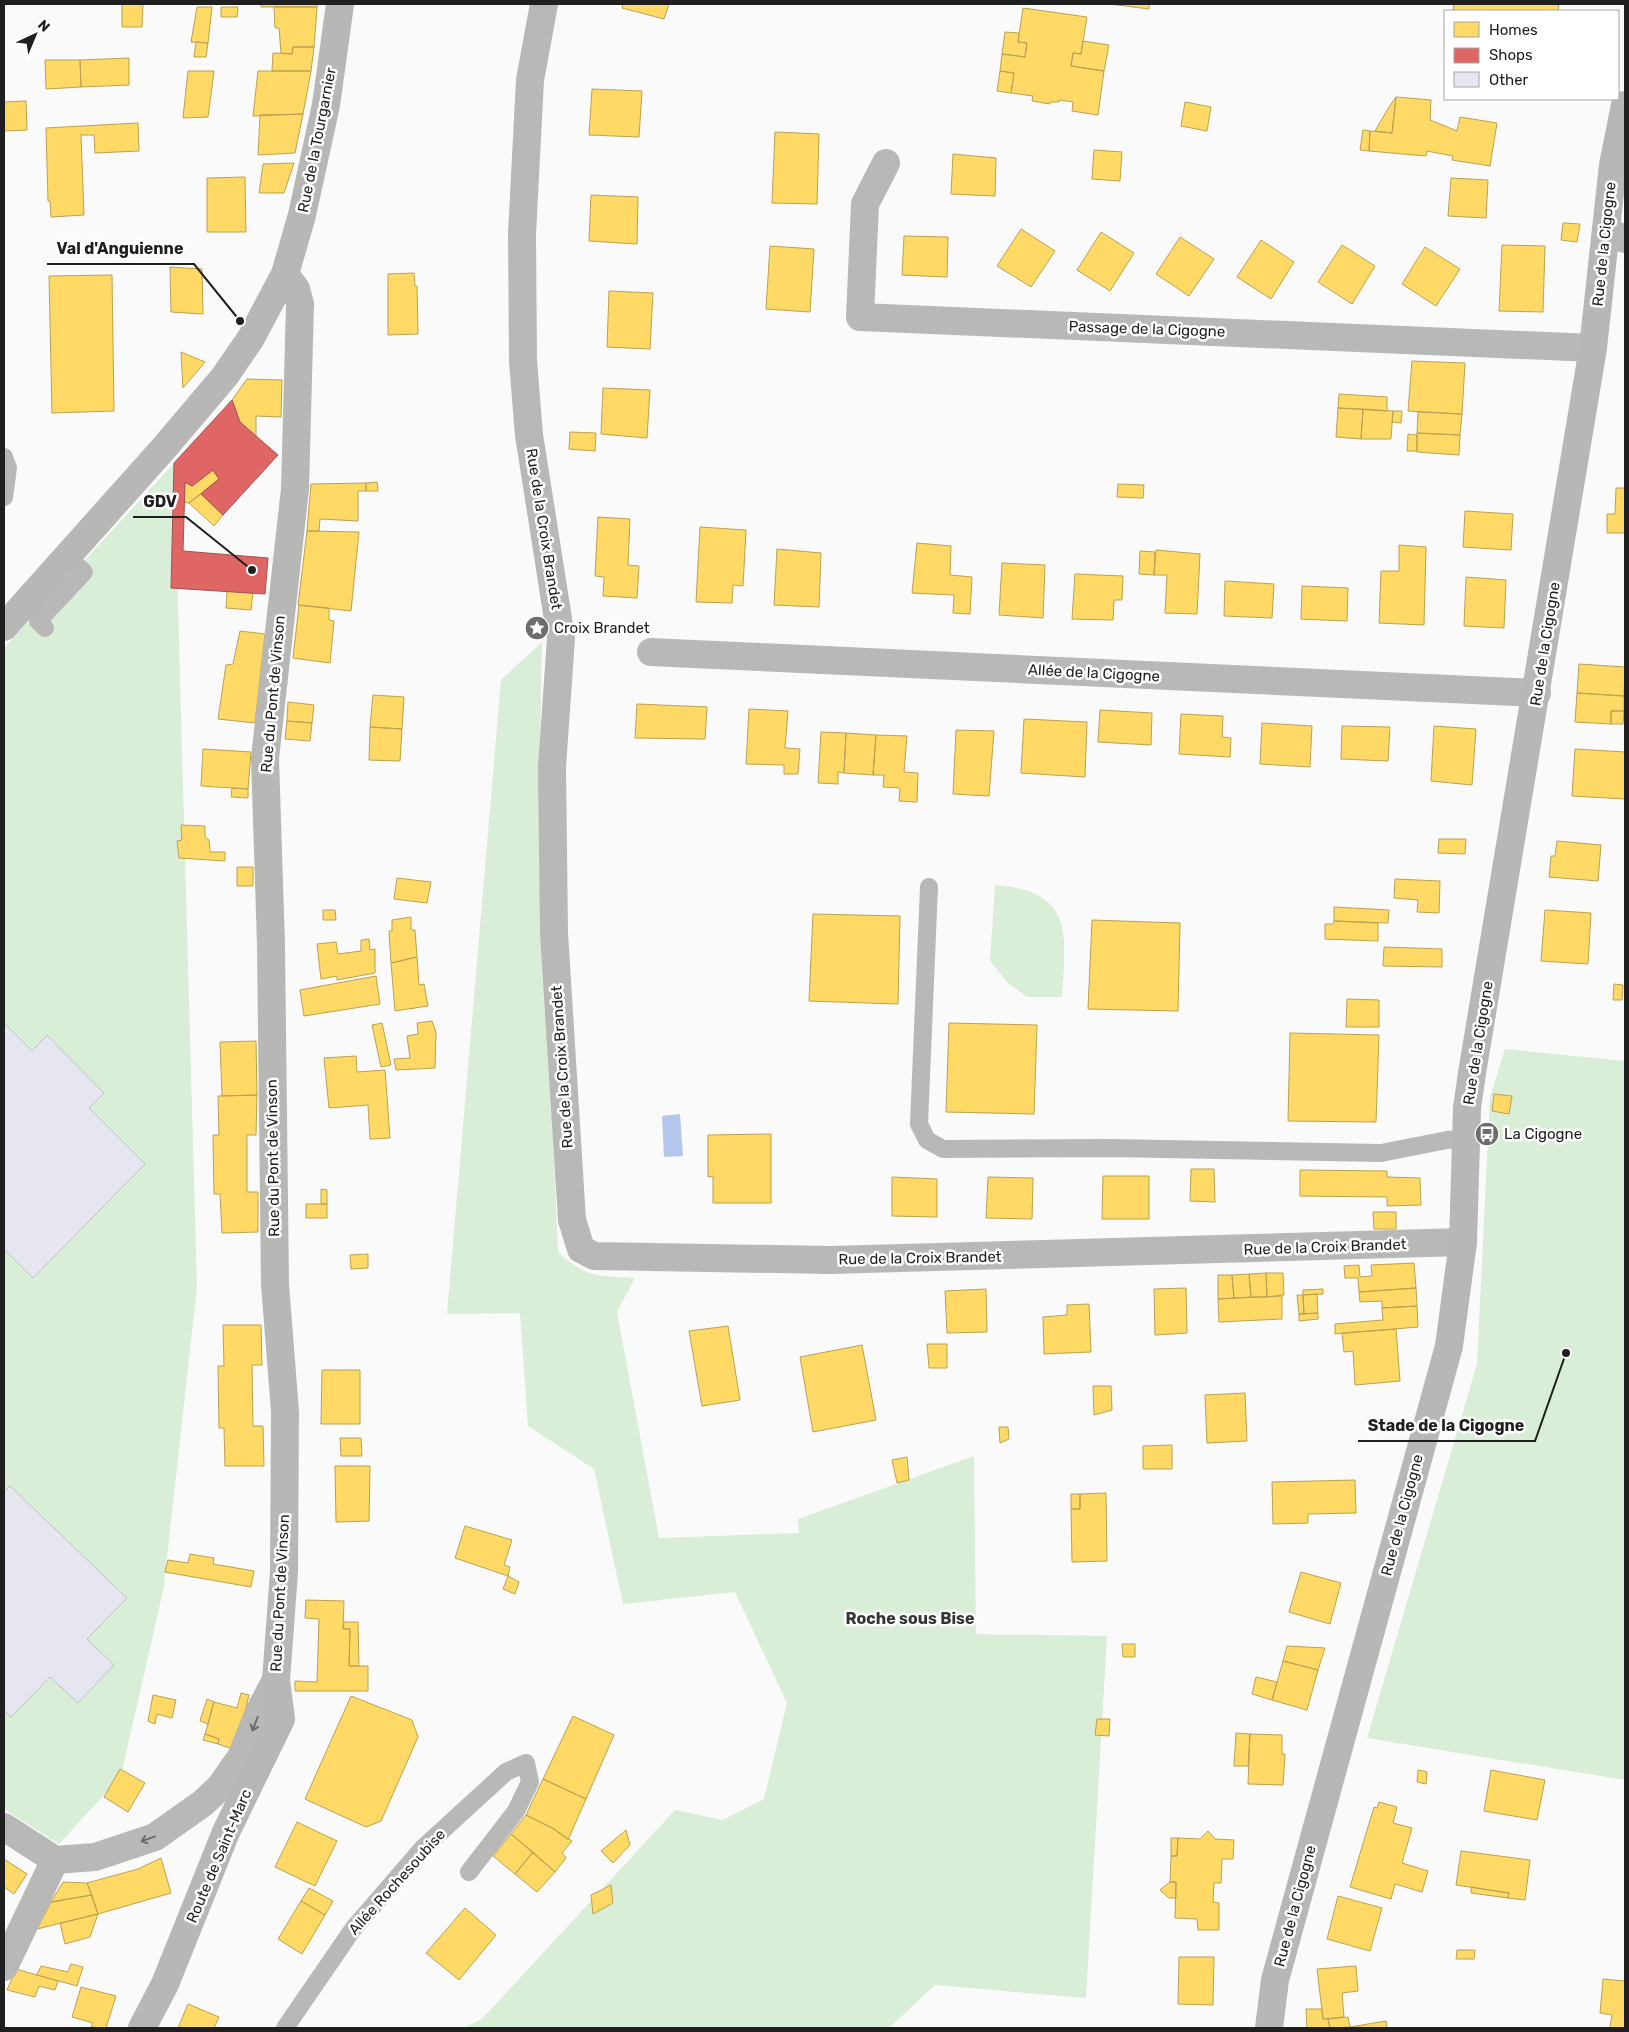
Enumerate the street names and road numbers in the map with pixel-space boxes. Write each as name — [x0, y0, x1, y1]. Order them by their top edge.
street label: Rue de la Tourgarnier — [294, 66, 340, 214]
street label: Rue de la Cigogne — [1589, 181, 1619, 307]
street label: Passage de la Cigogne — [1068, 317, 1226, 341]
street label: Rue de la Croix Brandet — [522, 447, 566, 611]
street label: Rue de la Cigogne — [1526, 581, 1564, 707]
street label: Rue du Pont de Vinson — [257, 615, 289, 773]
street label: Allée de la Cigogne — [1028, 661, 1160, 685]
street label: Rue de la Cigogne — [1459, 980, 1497, 1106]
street label: Rue de la Croix Brandet — [547, 985, 577, 1149]
street label: Rue du Pont de Vinson — [263, 1079, 283, 1237]
street label: Rue de la Croix Brandet — [1243, 1235, 1407, 1259]
street label: Rue de la Croix Brandet — [838, 1248, 1002, 1268]
street label: Rue de la Cigogne — [1377, 1452, 1427, 1578]
street label: Rue du Pont de Vinson — [267, 1514, 293, 1672]
street label: Route de Saint-Marc — [183, 1786, 255, 1926]
street label: Allée Rochesoubise — [345, 1825, 449, 1939]
street label: Rue de la Cigogne — [1270, 1843, 1320, 1969]

